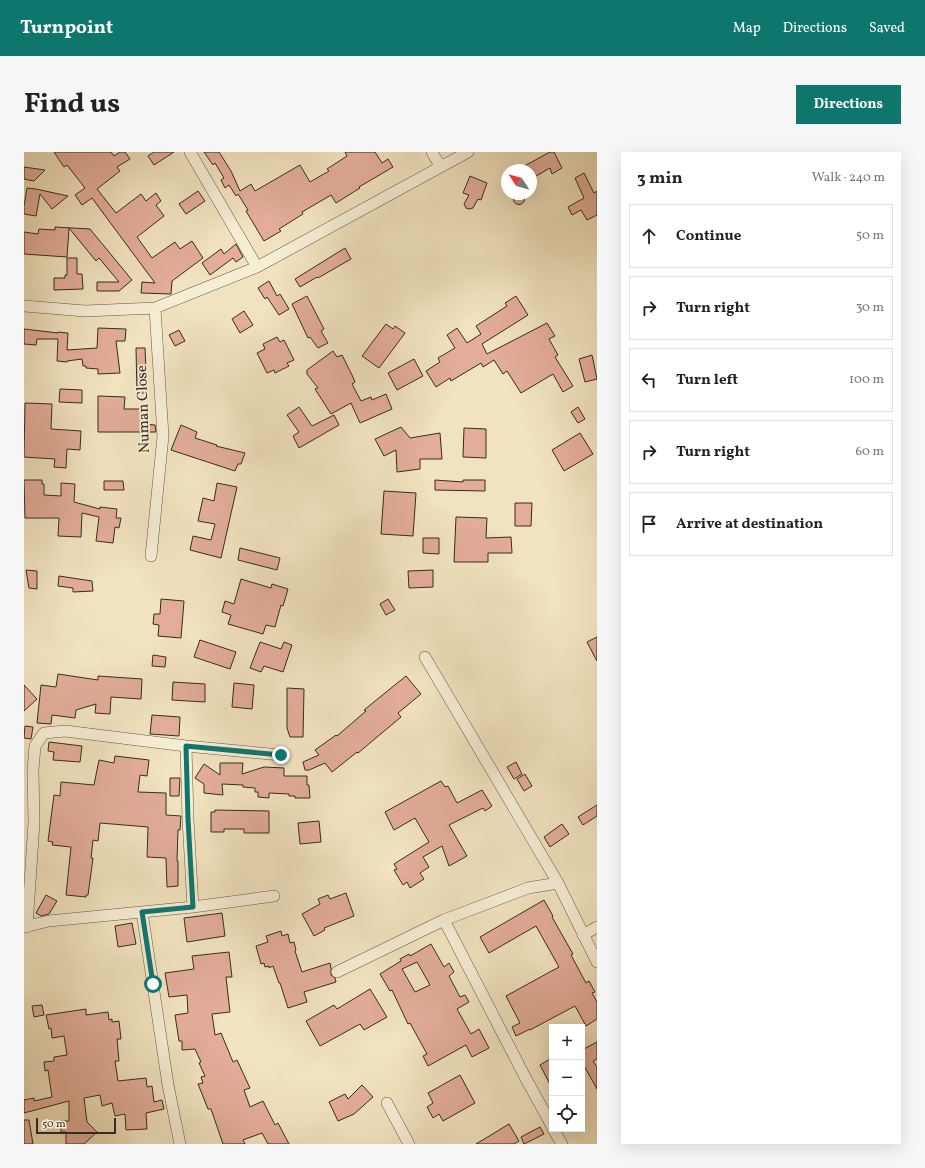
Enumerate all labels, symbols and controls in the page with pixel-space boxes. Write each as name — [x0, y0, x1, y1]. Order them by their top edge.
text: Turnpoint — [20, 15, 113, 41]
text: Map — [733, 19, 761, 38]
text: Directions — [783, 19, 847, 38]
text: Saved — [869, 19, 905, 38]
text: Find us — [24, 85, 120, 124]
button: Directions — [796, 85, 901, 124]
north arrow — [501, 164, 537, 200]
text: 3 min — [637, 167, 683, 190]
text: Walk · 240 m — [812, 169, 885, 187]
icon: ahead — [638, 225, 660, 247]
text: Continue — [676, 226, 741, 247]
text: 50 m — [856, 227, 884, 245]
icon: right — [638, 297, 660, 319]
text: Turn right — [676, 298, 750, 319]
text: 30 m — [856, 299, 884, 317]
street label: Numan Close — [132, 365, 156, 453]
icon: left — [638, 369, 660, 391]
text: Turn left — [676, 370, 738, 391]
text: 100 m — [849, 371, 884, 389]
icon: right — [638, 441, 660, 463]
text: Turn right — [676, 442, 750, 463]
text: 60 m — [856, 443, 884, 461]
icon: arrive — [638, 513, 660, 535]
text: Arrive at destination — [676, 514, 823, 535]
route end — [272, 746, 290, 764]
route start — [144, 975, 162, 993]
map controls — [549, 1024, 585, 1132]
button: + — [549, 1024, 585, 1060]
button: − — [549, 1060, 585, 1096]
button: locate — [549, 1096, 585, 1132]
scale bar — [36, 1116, 116, 1135]
text: 50 m — [42, 1117, 66, 1132]

